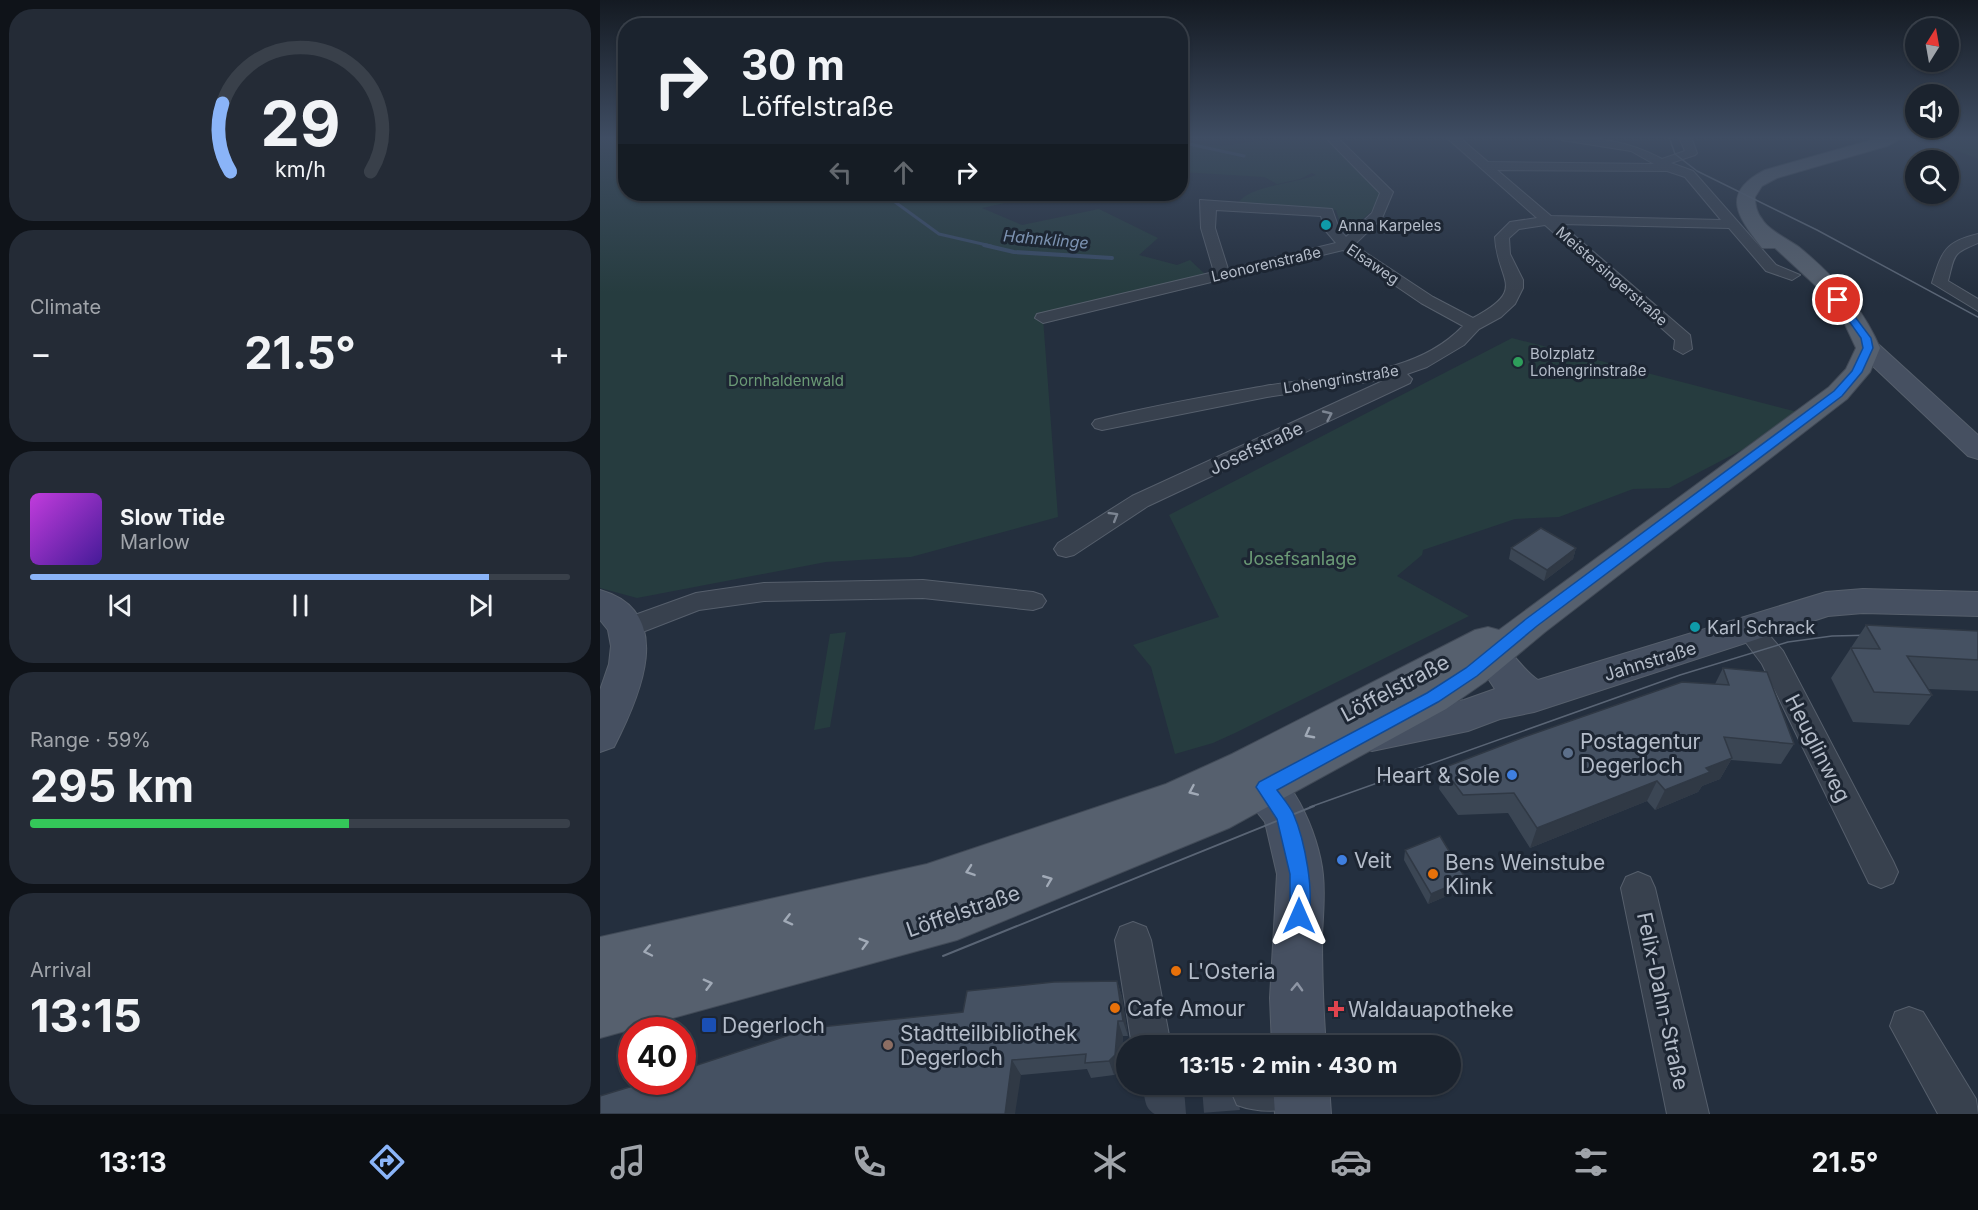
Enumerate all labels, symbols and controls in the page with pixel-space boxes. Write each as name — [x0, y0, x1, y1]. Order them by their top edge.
north arrow — [1905, 18, 1959, 72]
map controls — [1905, 18, 1959, 204]
text: 30 m — [741, 39, 845, 90]
icon: right — [642, 42, 720, 120]
button: sound — [1905, 84, 1959, 138]
text: 29 — [260, 86, 340, 161]
text: Löffelstraße — [741, 90, 894, 123]
button: search — [1905, 150, 1959, 204]
text: km/h — [275, 156, 325, 182]
icon: left — [824, 156, 857, 189]
icon: ahead — [887, 156, 920, 189]
icon: right — [950, 156, 983, 189]
place label: Anna Karpeles — [1338, 216, 1441, 235]
marker: Anna Karpeles — [1319, 218, 1333, 232]
street label: Meistersingerstraße — [1552, 222, 1672, 330]
water label: Hahnklinge — [1002, 225, 1090, 253]
street label: Elsaweg — [1343, 240, 1403, 288]
street label: Leonorenstraße — [1209, 242, 1323, 286]
pin — [1812, 274, 1863, 325]
icon: arrive — [1821, 283, 1854, 316]
text: Climate — [30, 295, 101, 319]
text: 21.5° — [244, 325, 356, 380]
text: − — [30, 333, 52, 373]
text: + — [548, 333, 570, 373]
place label: Bolzplatz Lohengrinstraße — [1530, 344, 1646, 380]
marker: Bolzplatz Lohengrinstraße — [1511, 355, 1525, 369]
street label: Lohengrinstraße — [1282, 361, 1400, 397]
park label: Dornhaldenwald — [728, 371, 844, 390]
one-way arrow — [1321, 410, 1332, 422]
street label: Josefstraße — [1206, 417, 1306, 479]
text: Slow Tide — [120, 504, 225, 530]
one-way arrow — [1108, 512, 1118, 524]
text: Marlow — [120, 530, 190, 554]
park label: Josefsanlage — [1243, 548, 1357, 569]
icon: previous — [104, 589, 137, 622]
icon: pause — [284, 589, 317, 622]
icon: next — [464, 589, 497, 622]
place label: Karl Schrack — [1707, 617, 1815, 638]
marker: Karl Schrack — [1688, 620, 1702, 634]
street label: Jahnstraße — [1601, 637, 1699, 685]
street label: Löffelstraße — [1337, 649, 1453, 727]
street label: Heuglinweg — [1780, 690, 1856, 806]
one-way arrow — [1305, 727, 1316, 738]
text: Range · 59% — [30, 728, 151, 752]
place label: Postagentur Degerloch — [1580, 729, 1701, 778]
marker: Postagentur Degerloch — [1561, 746, 1575, 760]
text: 295 km — [30, 758, 194, 813]
place label: Heart & Sole — [1376, 763, 1500, 788]
marker: Heart & Sole — [1505, 768, 1519, 782]
one-way arrow — [1189, 784, 1200, 796]
place label: Veit — [1354, 848, 1392, 873]
place label: Bens Weinstube Klink — [1445, 850, 1605, 899]
marker: Veit — [1335, 853, 1349, 867]
one-way arrow — [965, 864, 976, 877]
marker: Bens Weinstube Klink — [1426, 867, 1440, 881]
one-way arrow — [1042, 875, 1053, 887]
street label: Löffelstraße — [903, 880, 1023, 942]
position arrow — [1267, 884, 1331, 948]
street label: Felix-Dahn-Straße — [1632, 910, 1694, 1092]
one-way arrow — [784, 912, 794, 925]
one-way arrow — [858, 938, 869, 950]
one-way arrow — [644, 944, 654, 957]
text: Arrival — [30, 958, 92, 982]
place label: L'Osteria — [1188, 959, 1275, 984]
marker: L'Osteria — [1169, 964, 1183, 978]
one-way arrow — [703, 979, 713, 992]
one-way arrow — [1290, 983, 1303, 992]
text: 13:15 — [30, 988, 142, 1043]
place label: Cafe Amour — [1127, 996, 1245, 1021]
place label: Waldauapotheke — [1348, 997, 1514, 1022]
marker: Cafe Amour — [1108, 1001, 1122, 1015]
marker: Waldauapotheke — [1329, 1002, 1343, 1016]
place label: Degerloch — [722, 1013, 825, 1038]
marker: Degerloch — [700, 1016, 718, 1034]
speed limit sign: 40 — [618, 1017, 696, 1095]
place label: Stadtteilbibliothek Degerloch — [900, 1021, 1078, 1070]
marker: Stadtteilbibliothek Degerloch — [881, 1038, 895, 1052]
text: 13:15 · 2 min · 430 m — [1179, 1052, 1398, 1078]
icon: directions — [366, 1141, 408, 1183]
icon: music — [607, 1141, 649, 1183]
icon: phone — [848, 1141, 890, 1183]
icon: climate — [1089, 1141, 1131, 1183]
icon: car — [1330, 1141, 1372, 1183]
icon: filters — [1570, 1141, 1612, 1183]
text: 13:13 — [99, 1146, 167, 1179]
text: 21.5° — [1811, 1146, 1878, 1179]

